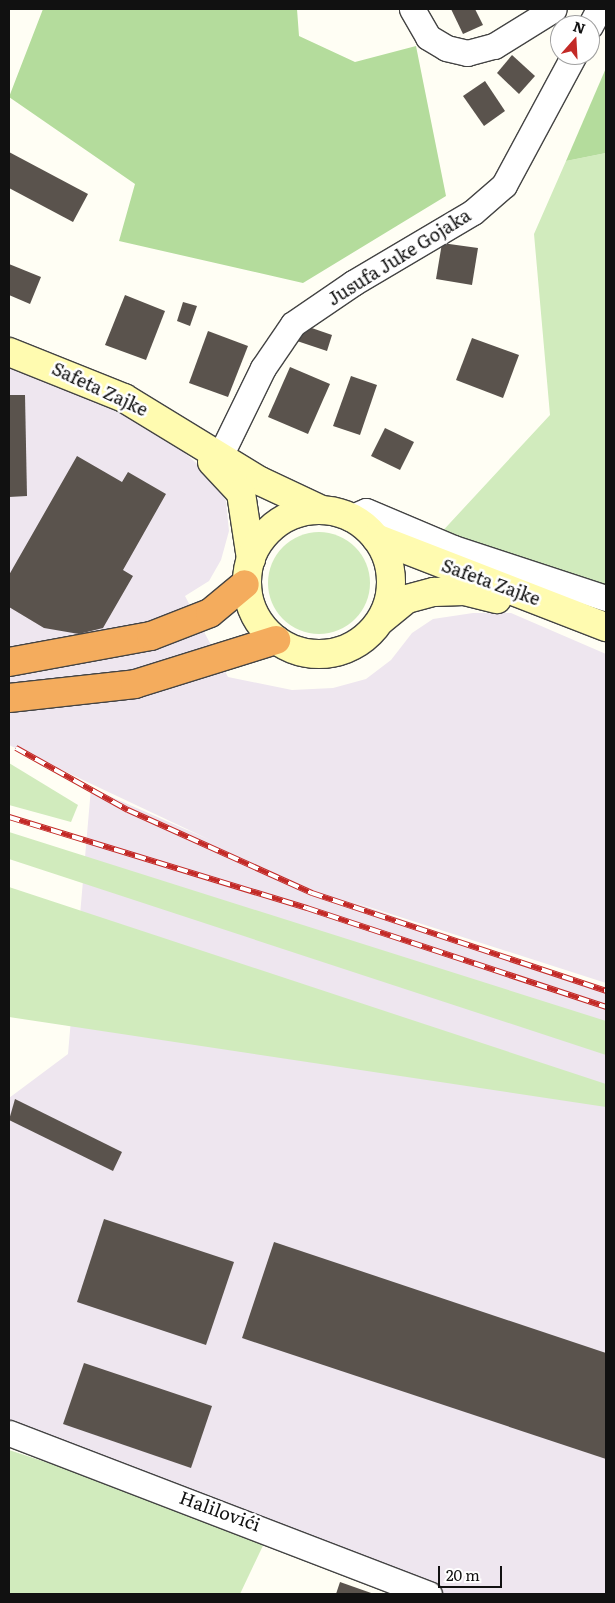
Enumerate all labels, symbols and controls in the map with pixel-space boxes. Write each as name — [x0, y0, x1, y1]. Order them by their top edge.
north arrow — [550, 15, 600, 65]
text: N — [571, 15, 588, 38]
street label: Jusufa Juke Gojaka — [323, 204, 475, 310]
street label: Safeta Zajke — [49, 357, 151, 421]
street label: Safeta Zajke — [439, 554, 543, 610]
street label: Halilovići — [177, 1486, 263, 1536]
scale bar — [440, 1556, 504, 1588]
text: 20 m — [446, 1563, 480, 1586]

